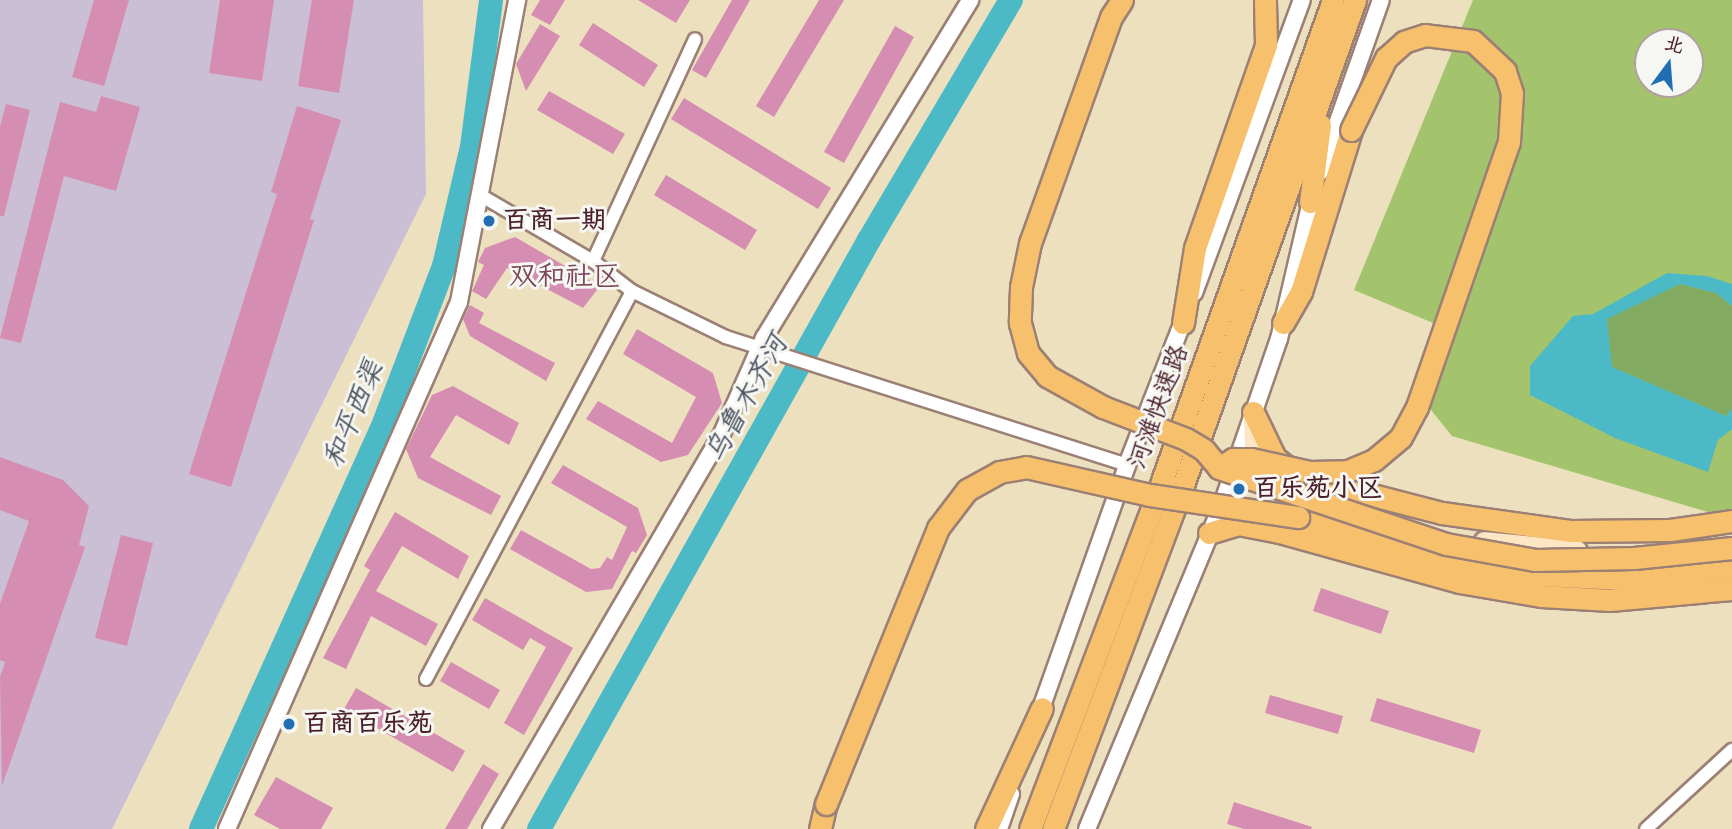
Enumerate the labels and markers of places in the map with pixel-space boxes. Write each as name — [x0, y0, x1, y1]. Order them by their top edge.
place label: 百商一期 — [503, 205, 607, 237]
marker: 百商一期 — [481, 213, 497, 229]
place label: 百乐苑小区 — [1253, 473, 1383, 505]
marker: 百乐苑小区 — [1231, 481, 1247, 497]
place label: 百商百乐苑 — [303, 708, 433, 740]
marker: 百商百乐苑 — [281, 716, 297, 732]

